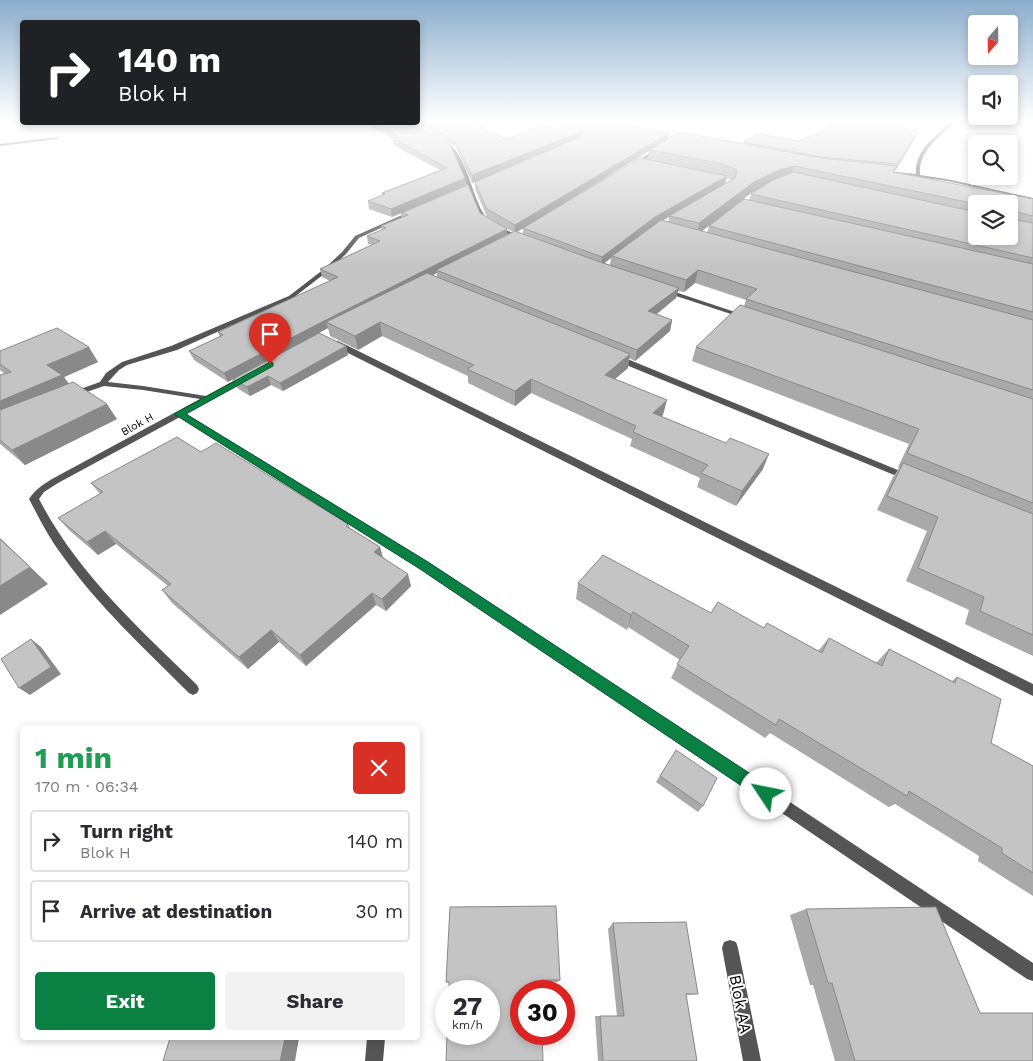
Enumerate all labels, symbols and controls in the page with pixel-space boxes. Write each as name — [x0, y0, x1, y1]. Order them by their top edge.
north arrow — [968, 15, 1018, 65]
map controls — [968, 15, 1018, 245]
text: 140 m — [118, 39, 221, 81]
icon: right — [35, 40, 100, 105]
button: sound — [968, 75, 1018, 125]
text: Blok H — [118, 81, 188, 106]
button: search — [968, 135, 1018, 185]
button: layers — [968, 195, 1018, 245]
pin — [249, 313, 291, 364]
icon: arrive — [256, 320, 284, 348]
street label: Blok H — [119, 410, 156, 439]
text: 1 min — [35, 740, 112, 775]
button: close — [353, 742, 405, 794]
position arrow — [739, 767, 791, 819]
text: 170 m · 06:34 — [35, 777, 139, 796]
text: Turn right — [80, 820, 173, 843]
icon: right — [37, 827, 65, 855]
text: 140 m — [348, 830, 403, 853]
text: Blok H — [80, 843, 131, 862]
icon: arrive — [37, 897, 65, 925]
text: Arrive at destination — [80, 900, 272, 923]
text: 30 m — [356, 900, 403, 923]
button: Exit — [35, 972, 215, 1030]
button: Share — [225, 972, 405, 1030]
street label: Blok AA — [725, 973, 756, 1036]
speed limit sign: 30 — [510, 980, 575, 1045]
text: 27 — [453, 992, 482, 1021]
text: km/h — [452, 1018, 483, 1032]

